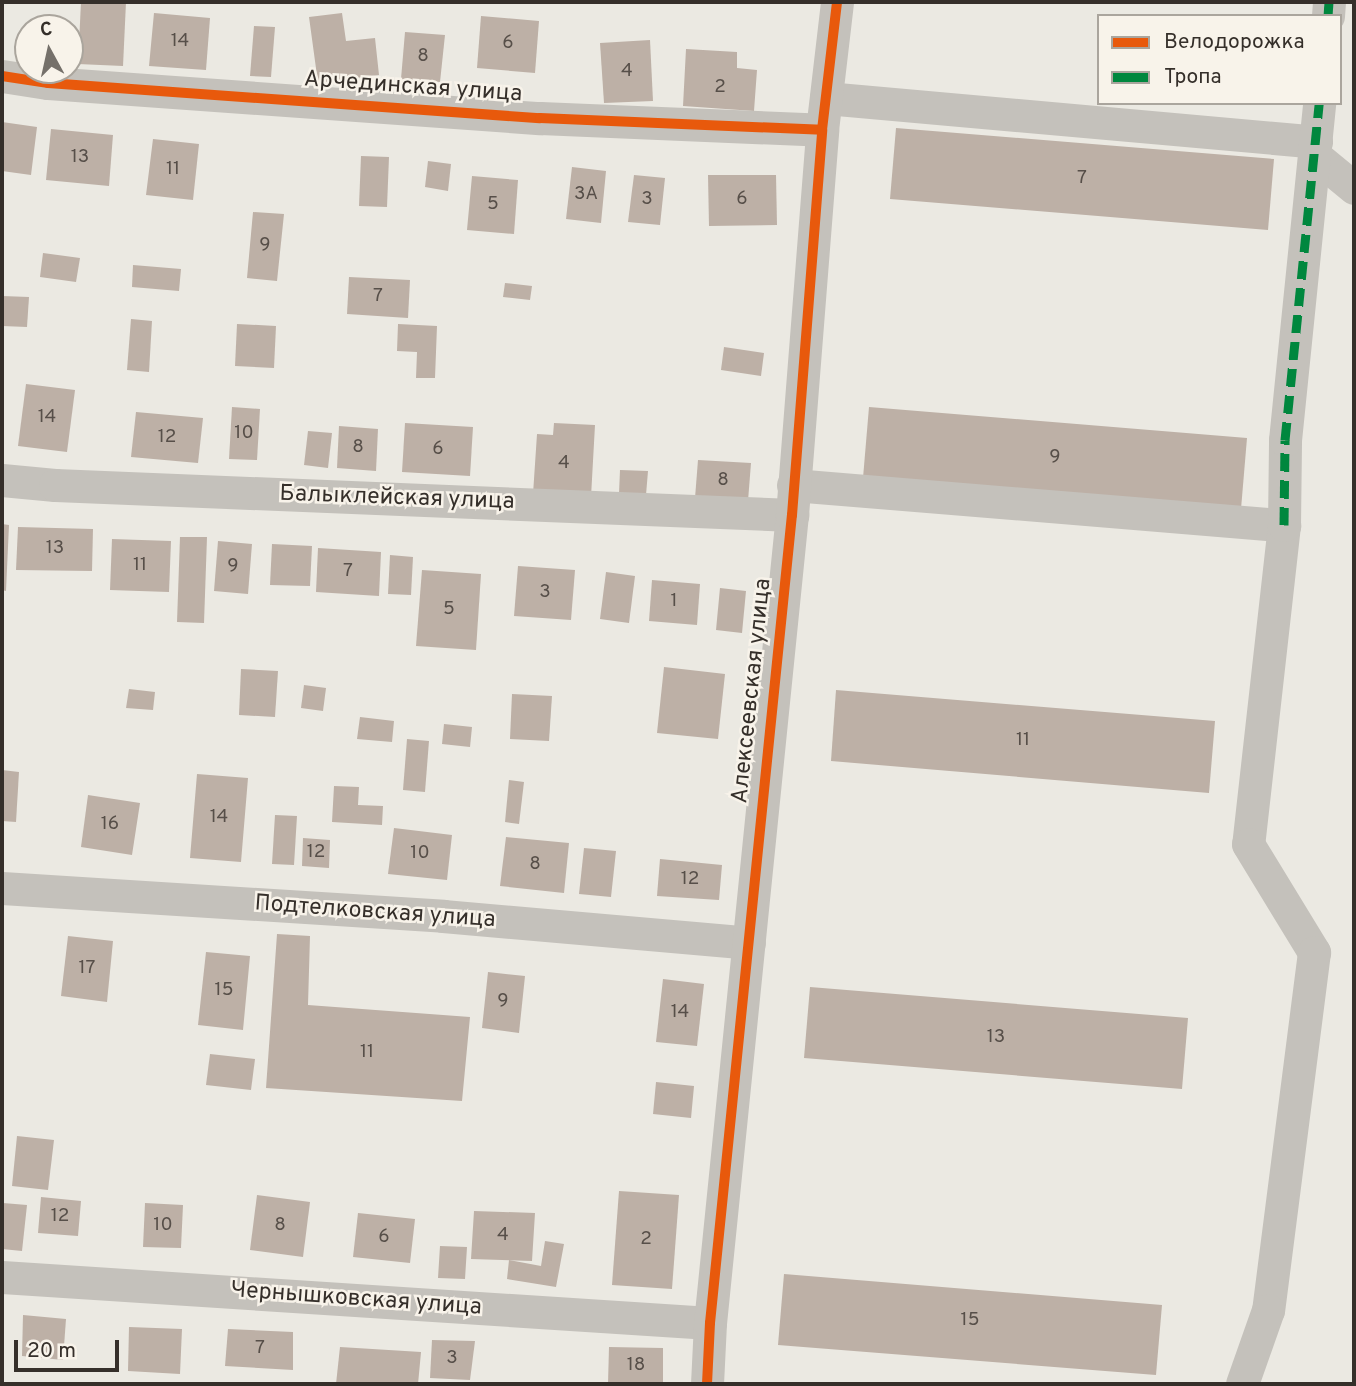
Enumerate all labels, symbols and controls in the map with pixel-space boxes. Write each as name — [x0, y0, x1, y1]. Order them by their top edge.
north arrow — [14, 14, 84, 84]
legend — [1097, 14, 1342, 105]
text: С — [39, 17, 54, 43]
text: Велодорожка — [1164, 29, 1304, 56]
house number: 14 — [171, 31, 189, 53]
house number: 6 — [502, 33, 514, 55]
house number: 8 — [417, 46, 429, 68]
house number: 4 — [621, 61, 633, 83]
text: Тропа — [1164, 64, 1222, 91]
street label: Арчединская улица — [303, 67, 523, 109]
house number: 2 — [714, 77, 726, 99]
house number: 13 — [71, 147, 89, 169]
house number: 11 — [166, 159, 180, 181]
house number: 7 — [1077, 168, 1087, 190]
house number: 3А — [574, 184, 598, 206]
house number: 3 — [641, 189, 653, 211]
house number: 6 — [736, 189, 748, 211]
house number: 5 — [487, 194, 499, 216]
house number: 9 — [259, 235, 271, 257]
house number: 7 — [373, 286, 383, 308]
house number: 14 — [38, 407, 56, 429]
house number: 10 — [234, 423, 254, 445]
house number: 12 — [158, 427, 176, 449]
house number: 8 — [352, 437, 364, 459]
house number: 6 — [432, 439, 444, 461]
house number: 9 — [1049, 447, 1061, 469]
house number: 4 — [558, 453, 570, 475]
house number: 8 — [717, 470, 729, 492]
street label: Балыклейская улица — [279, 481, 515, 517]
house number: 13 — [46, 538, 64, 560]
house number: 11 — [133, 555, 147, 577]
house number: 9 — [227, 556, 239, 578]
house number: 7 — [343, 561, 353, 583]
street label: Алексеевская улица — [727, 577, 779, 805]
house number: 3 — [539, 582, 551, 604]
house number: 1 — [670, 591, 678, 613]
house number: 5 — [443, 599, 455, 621]
house number: 11 — [1016, 730, 1030, 752]
house number: 14 — [210, 807, 228, 829]
house number: 16 — [101, 814, 119, 836]
house number: 12 — [307, 842, 325, 864]
house number: 10 — [410, 843, 430, 865]
house number: 8 — [529, 854, 541, 876]
house number: 12 — [681, 869, 699, 891]
street label: Подтелковская улица — [254, 891, 496, 935]
house number: 17 — [79, 958, 95, 980]
house number: 15 — [215, 980, 233, 1002]
house number: 9 — [497, 991, 509, 1013]
house number: 14 — [671, 1002, 689, 1024]
house number: 13 — [987, 1027, 1005, 1049]
house number: 11 — [360, 1042, 374, 1064]
house number: 12 — [51, 1206, 69, 1228]
house number: 10 — [153, 1215, 173, 1237]
house number: 8 — [274, 1215, 286, 1237]
house number: 4 — [497, 1225, 509, 1247]
house number: 6 — [378, 1227, 390, 1249]
house number: 2 — [640, 1229, 652, 1251]
street label: Чернышковская улица — [229, 1277, 483, 1323]
house number: 15 — [961, 1310, 979, 1332]
scale bar — [18, 1326, 122, 1370]
text: 20 m — [27, 1338, 76, 1365]
house number: 7 — [255, 1338, 265, 1360]
house number: 3 — [446, 1348, 458, 1370]
house number: 18 — [627, 1355, 645, 1377]

